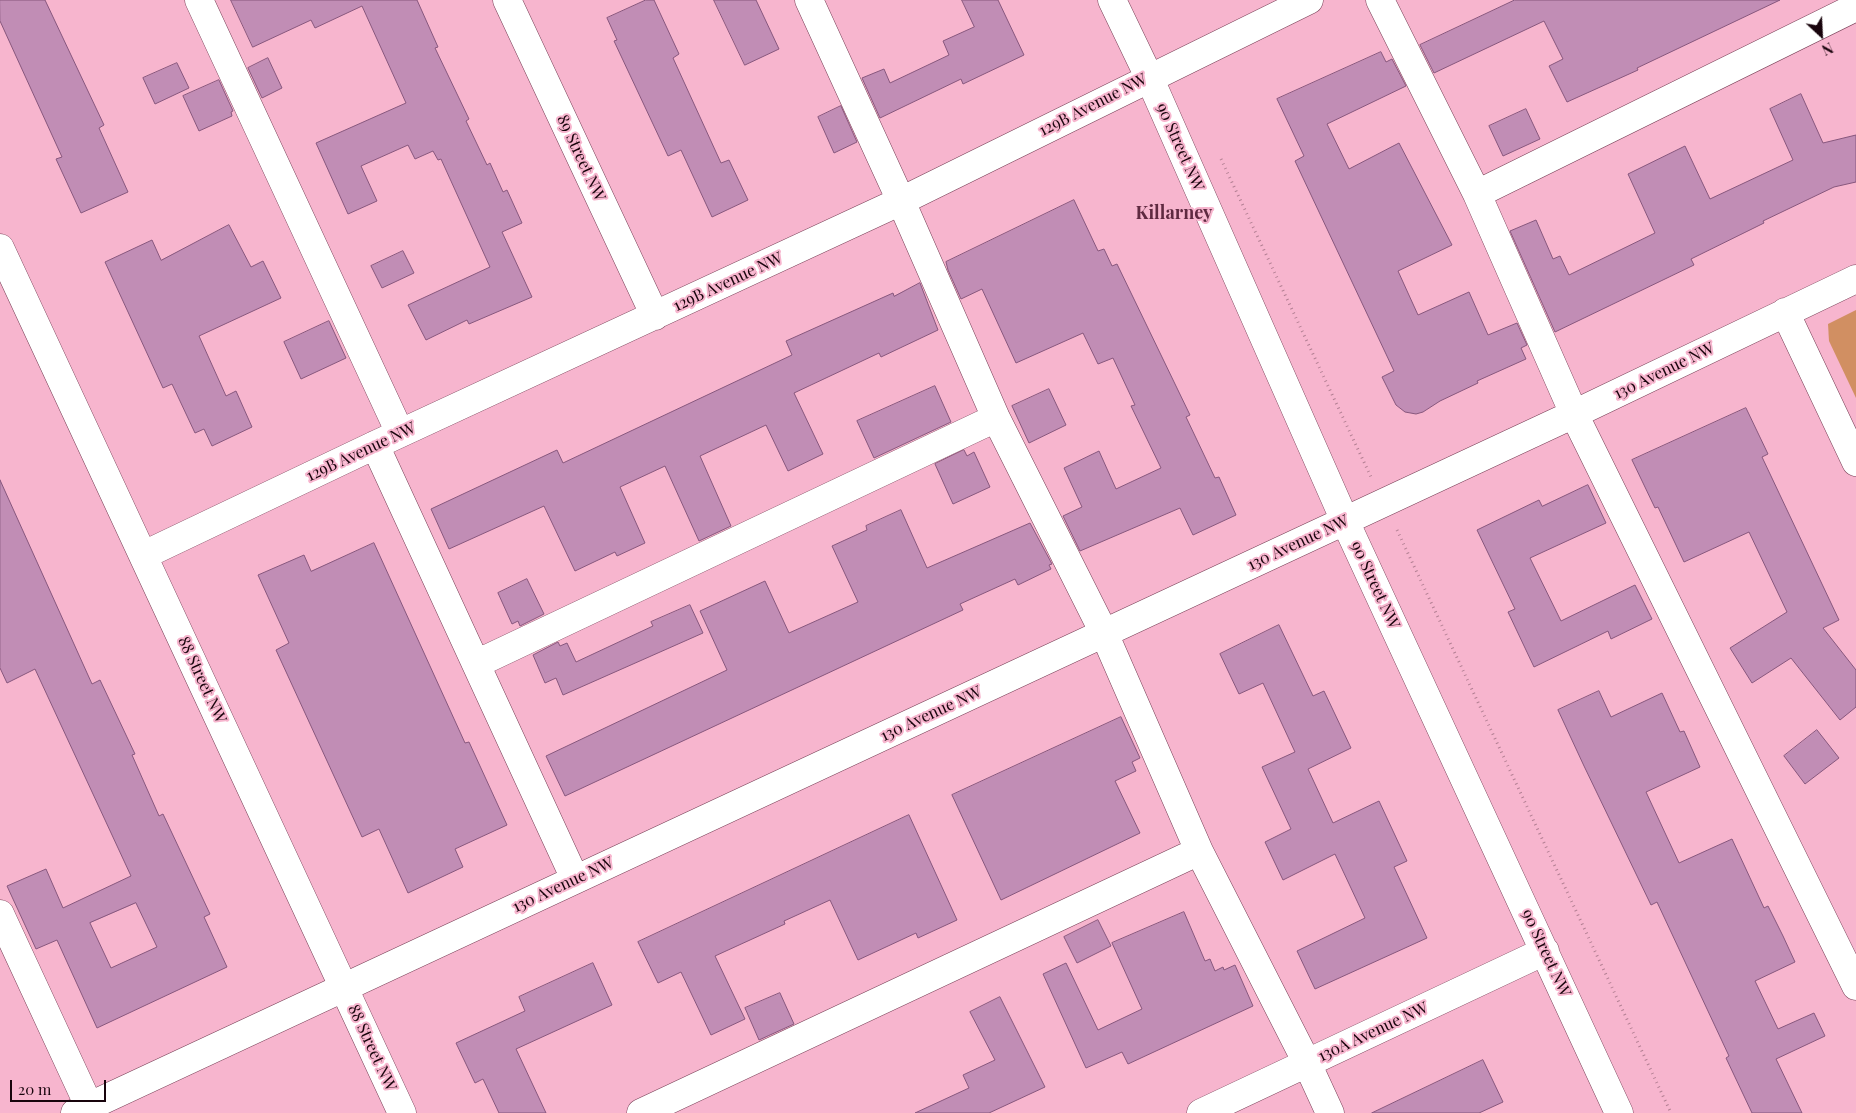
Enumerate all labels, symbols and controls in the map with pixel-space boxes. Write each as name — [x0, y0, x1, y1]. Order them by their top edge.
north arrow — [1796, 10, 1846, 60]
text: N — [1819, 38, 1836, 60]
street label: 129B Avenue NW — [1036, 70, 1150, 140]
street label: 90 Street NW — [1152, 100, 1208, 194]
street label: 89 Street NW — [553, 112, 609, 204]
district label: Killarney — [1136, 202, 1212, 224]
street label: 129B Avenue NW — [670, 248, 786, 316]
street label: 130 Avenue NW — [1611, 338, 1717, 404]
street label: 129B Avenue NW — [303, 418, 419, 486]
street label: 130 Avenue NW — [1245, 511, 1351, 575]
street label: 90 Street NW — [1346, 538, 1404, 632]
street label: 88 Street NW — [174, 634, 230, 726]
street label: 130 Avenue NW — [878, 682, 984, 746]
street label: 130 Avenue NW — [510, 853, 616, 917]
street label: 90 Street NW — [1517, 906, 1575, 1000]
street label: 130A Avenue NW — [1315, 998, 1431, 1066]
street label: 88 Street NW — [344, 1002, 400, 1094]
scale bar — [12, 1070, 109, 1102]
text: 20 m — [18, 1079, 51, 1099]

